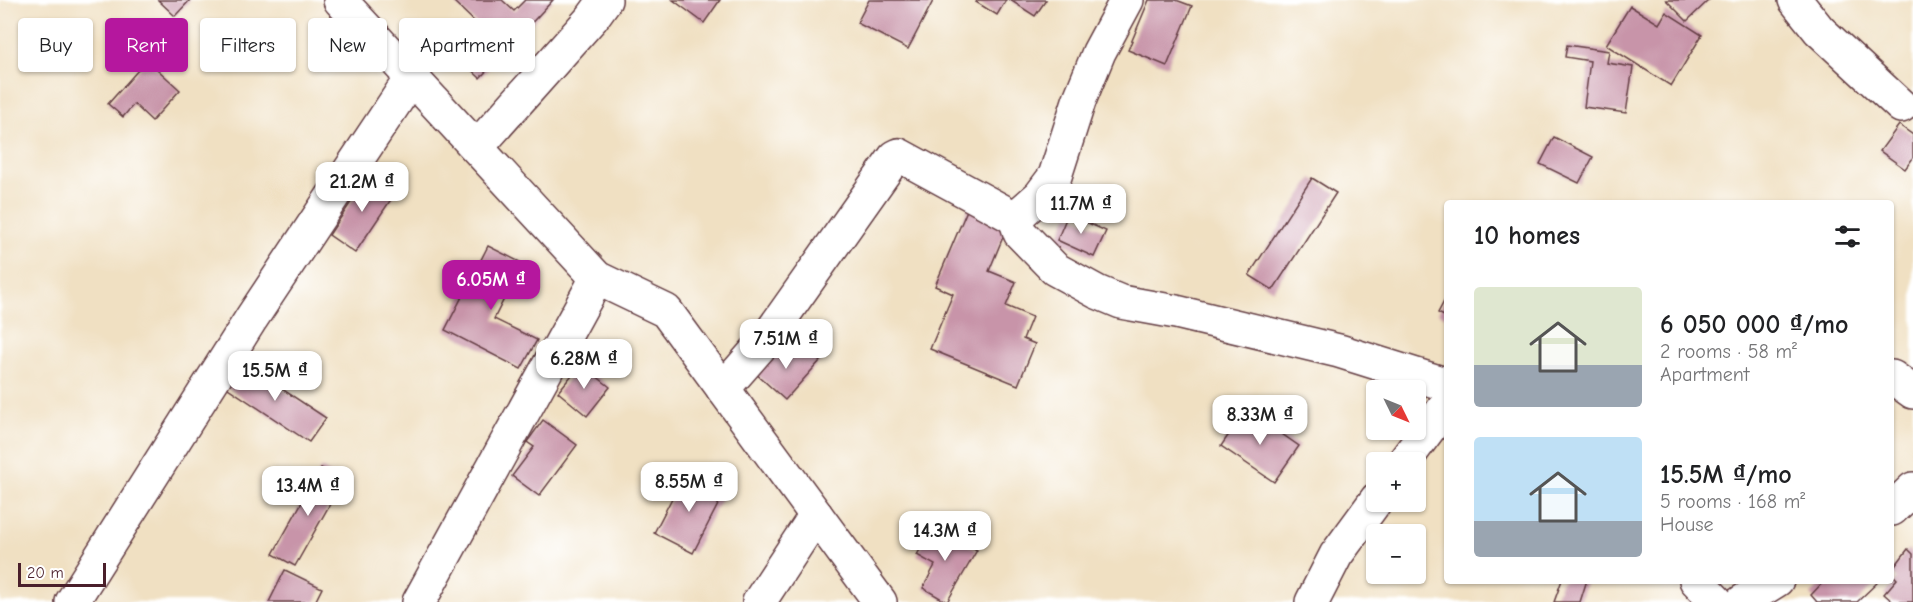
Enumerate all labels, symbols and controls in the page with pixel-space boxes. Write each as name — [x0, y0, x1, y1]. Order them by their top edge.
chip: Buy — [18, 18, 93, 72]
chip: Rent — [105, 18, 188, 72]
chip: Filters — [200, 18, 296, 72]
chip: New — [308, 18, 387, 72]
chip: Apartment — [399, 18, 535, 72]
pin: 21.2M ₫ — [307, 162, 417, 213]
text: 21.2M ₫ — [330, 170, 394, 193]
pin: 11.7M ₫ — [1026, 184, 1136, 235]
text: 11.7M ₫ — [1050, 192, 1112, 215]
icon: filters — [1831, 220, 1864, 253]
text: 10 homes — [1474, 221, 1580, 251]
pin: 6.05M ₫ — [436, 260, 546, 311]
text: 6.05M ₫ — [456, 268, 526, 291]
text: 6 050 000 ₫/mo — [1660, 310, 1848, 340]
icon: home — [1522, 311, 1594, 383]
pin: 7.51M ₫ — [731, 319, 841, 370]
text: 7.51M ₫ — [754, 327, 818, 350]
pin: 6.28M ₫ — [529, 339, 639, 390]
text: 2 rooms · 58 m² — [1660, 340, 1797, 363]
text: 6.28M ₫ — [550, 347, 618, 370]
pin: 15.5M ₫ — [220, 351, 330, 402]
text: 15.5M ₫ — [242, 359, 308, 382]
text: Apartment — [1660, 363, 1750, 386]
north arrow — [1366, 380, 1426, 440]
map controls — [1366, 380, 1426, 584]
pin: 8.33M ₫ — [1205, 395, 1315, 446]
text: 8.33M ₫ — [1226, 403, 1294, 426]
button: + — [1366, 452, 1426, 512]
text: 15.5M ₫/mo — [1660, 460, 1792, 490]
icon: home — [1522, 461, 1594, 533]
pin: 8.55M ₫ — [634, 462, 744, 513]
pin: 13.4M ₫ — [253, 466, 363, 517]
text: 8.55M ₫ — [655, 470, 723, 493]
text: 13.4M ₫ — [276, 474, 340, 497]
text: 5 rooms · 168 m² — [1660, 490, 1805, 513]
pin: 14.3M ₫ — [890, 511, 1000, 562]
text: House — [1660, 513, 1714, 536]
text: 14.3M ₫ — [913, 519, 977, 542]
button: − — [1366, 524, 1426, 584]
scale bar — [18, 560, 106, 588]
text: 20 m — [27, 564, 64, 582]

